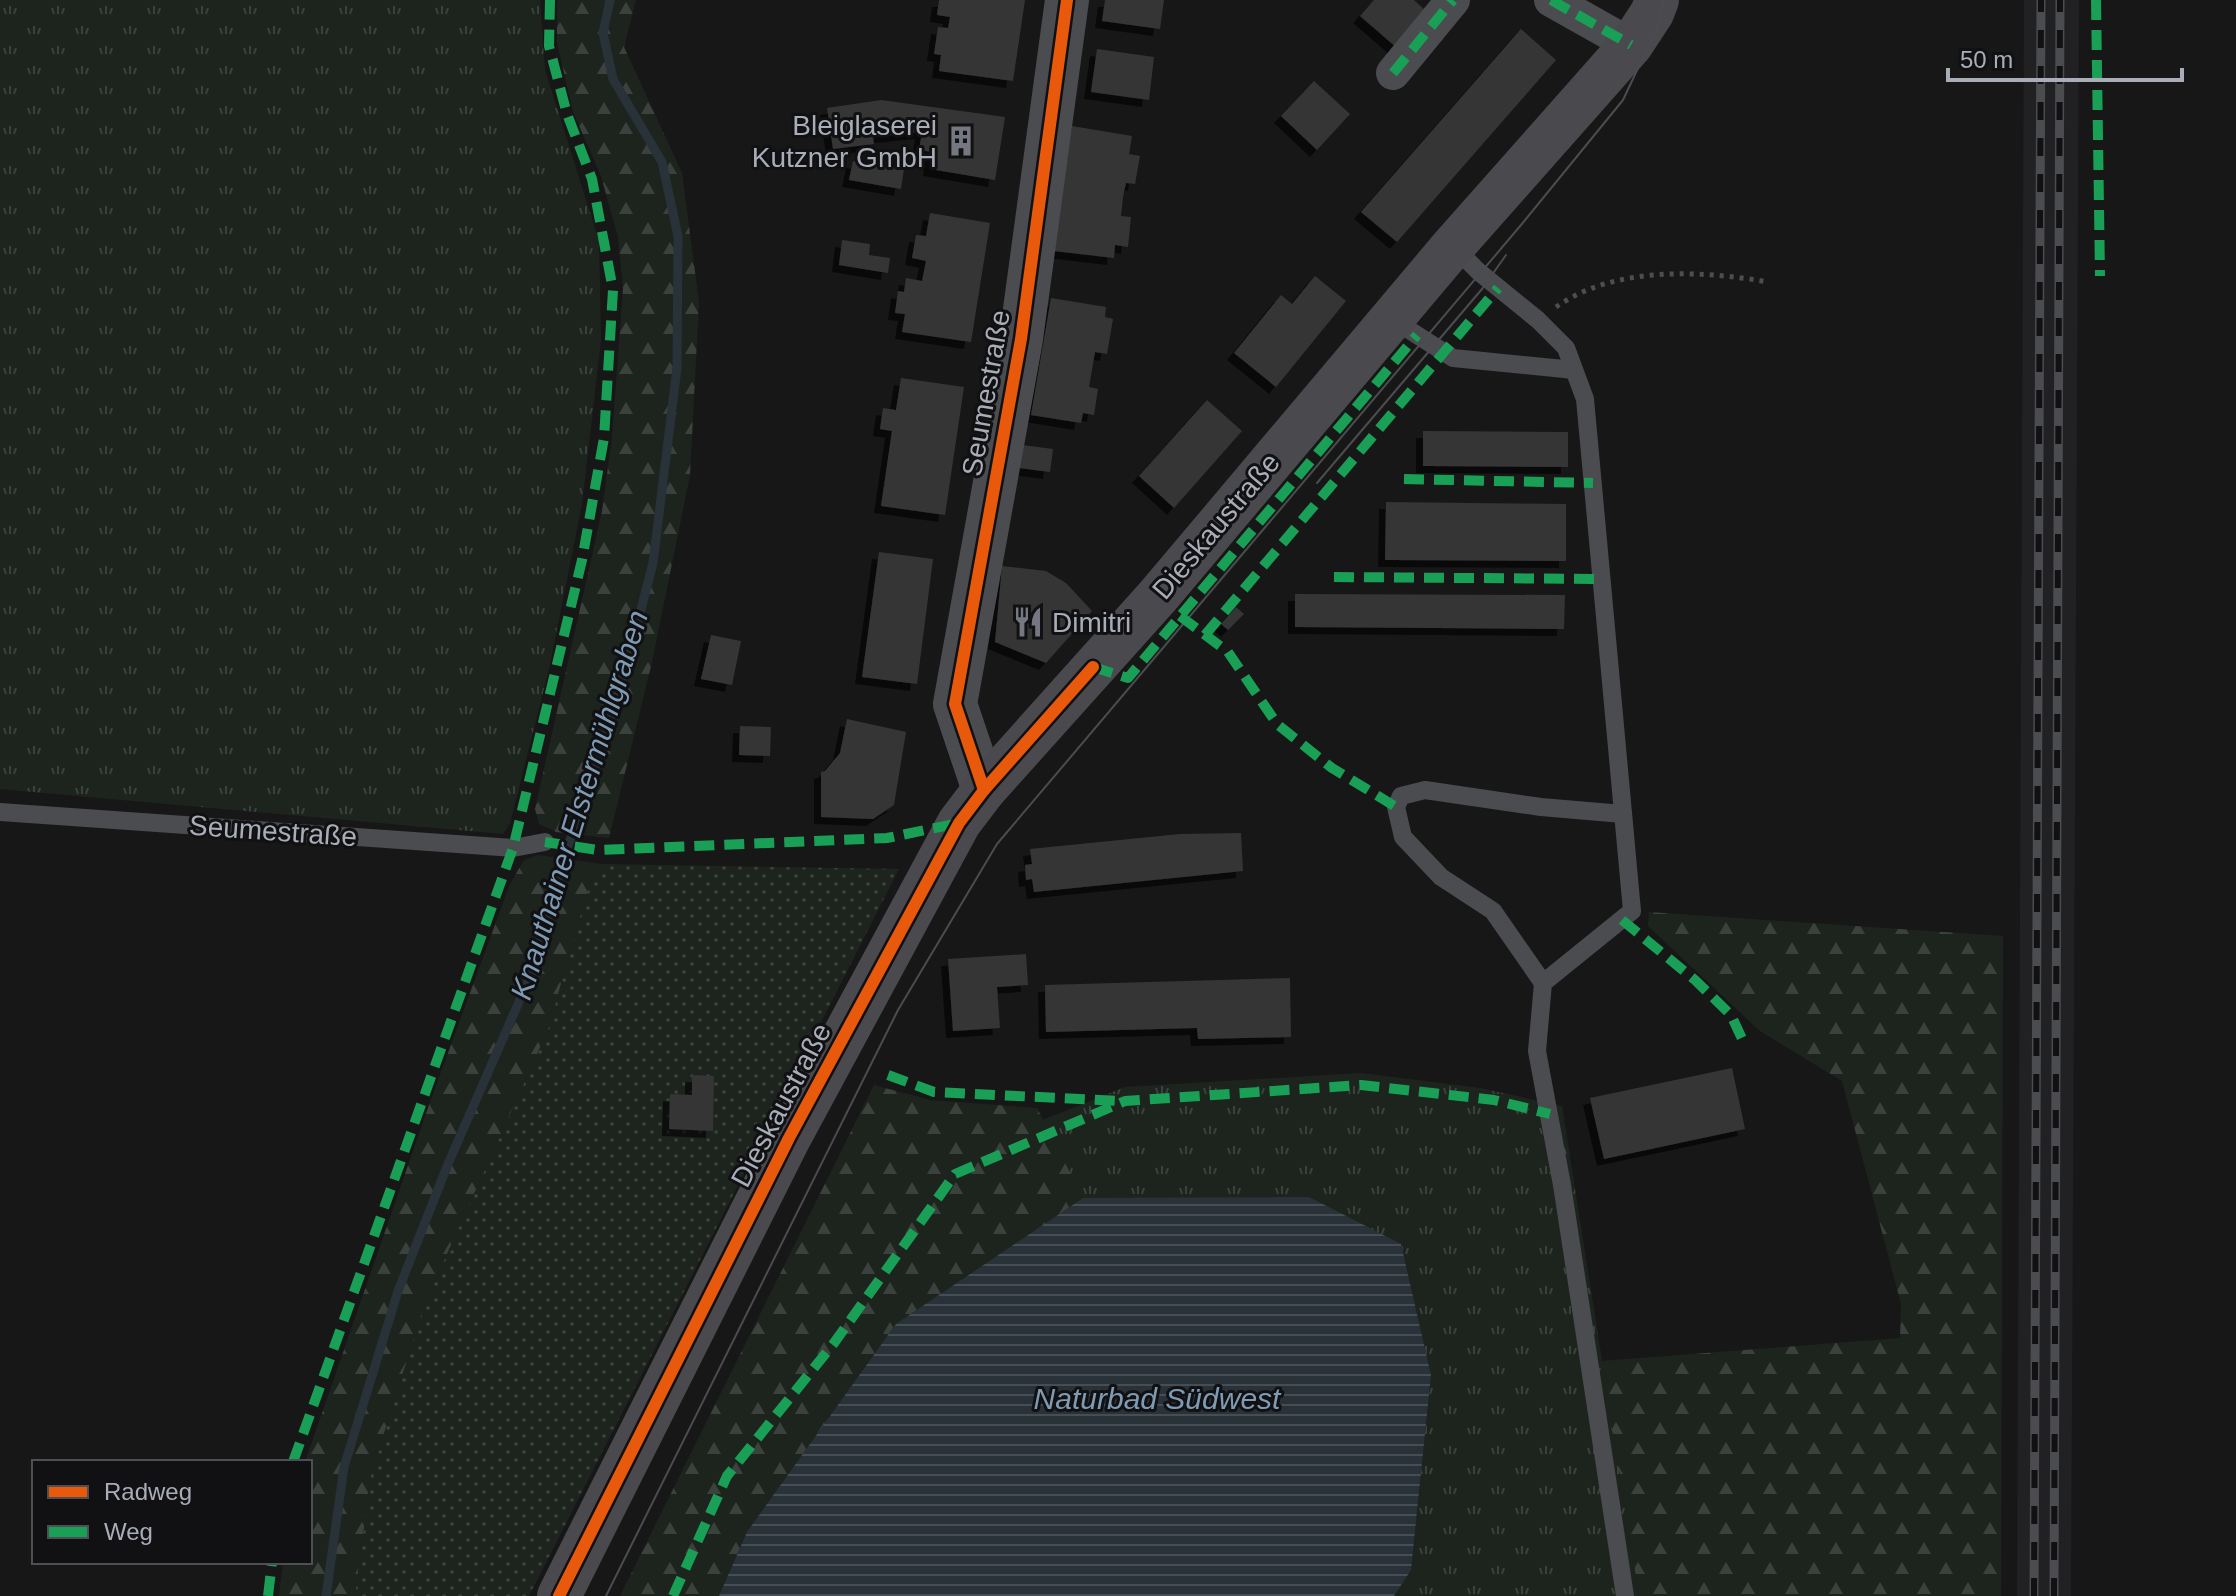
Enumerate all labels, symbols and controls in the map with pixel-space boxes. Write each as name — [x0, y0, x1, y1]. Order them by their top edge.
scale bar — [1948, 32, 2182, 82]
text: 50 m — [1960, 46, 2013, 73]
place label: Bleiglaserei Kutzner GmbH — [752, 110, 937, 173]
building icon: Bleiglaserei Kutzner GmbH — [944, 124, 978, 158]
street label: Seumestraße — [956, 308, 1016, 478]
street label: Dieskaustraße — [1146, 447, 1286, 605]
restaurant icon: Dimitri — [1011, 605, 1045, 639]
water label: Knauthainer Elstermühlgraben — [504, 606, 654, 1004]
place label: Dimitri — [1052, 607, 1131, 638]
street label: Seumestraße — [188, 810, 358, 852]
street label: Dieskaustraße — [725, 1018, 837, 1192]
water label: Naturbad Südwest — [1034, 1382, 1282, 1415]
legend — [32, 1460, 312, 1564]
text: Radweg — [104, 1478, 192, 1505]
text: Weg — [104, 1518, 153, 1545]

